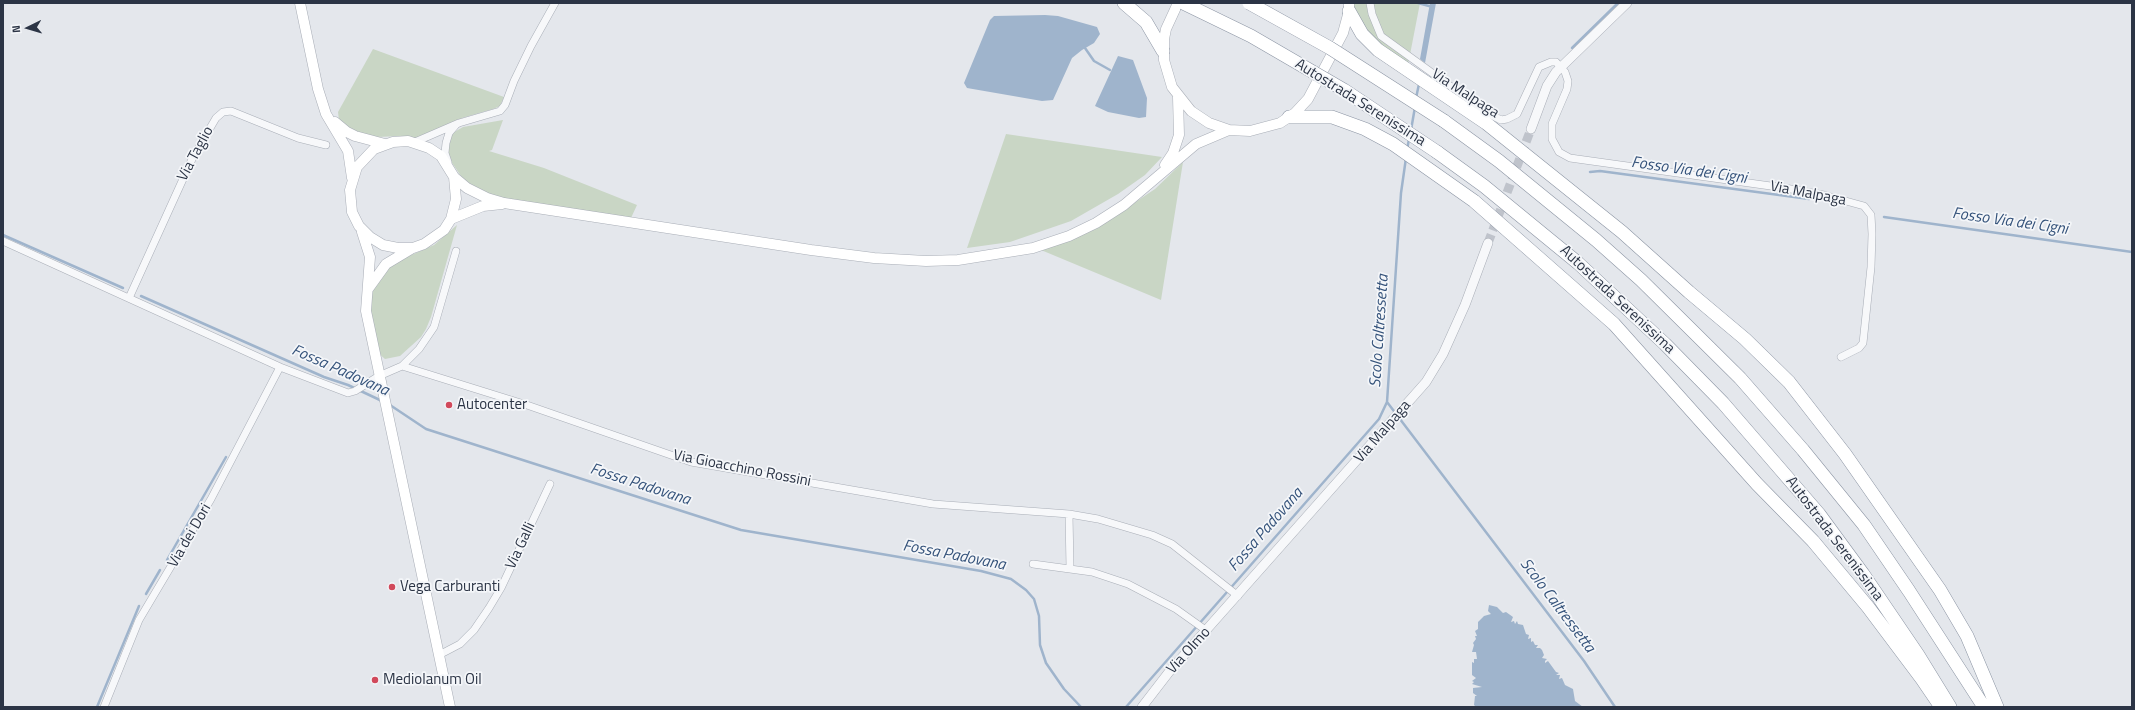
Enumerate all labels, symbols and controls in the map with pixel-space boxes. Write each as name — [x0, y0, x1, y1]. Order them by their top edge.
north arrow — [8, 8, 48, 48]
text: N — [8, 25, 24, 34]
street label: Autostrada Serenissima — [1291, 55, 1429, 151]
street label: Via Malpaga — [1428, 65, 1502, 123]
street label: Via Taglio — [174, 124, 218, 184]
water label: Fosso Via dei Cigni — [1630, 153, 1748, 189]
street label: Via Malpaga — [1768, 178, 1848, 210]
water label: Fosso Via dei Cigni — [1951, 204, 2069, 240]
street label: Autostrada Serenissima — [1556, 242, 1678, 358]
water label: Scolo Caltressetta — [1366, 274, 1394, 388]
water label: Fossa Padovana — [289, 341, 391, 401]
place label: Autocenter — [457, 396, 527, 414]
street label: Via Malpaga — [1351, 397, 1415, 467]
marker: Autocenter — [444, 400, 454, 410]
street label: Via Gioacchino Rossini — [672, 447, 812, 491]
water label: Fossa Padovana — [588, 460, 692, 510]
street label: Autostrada Serenissima — [1781, 473, 1887, 605]
water label: Fossa Padovana — [1225, 484, 1307, 576]
street label: Via dei Dori — [164, 501, 216, 571]
street label: Via Galli — [502, 520, 540, 572]
water label: Fossa Padovana — [901, 537, 1007, 575]
water label: Scolo Caltressetta — [1515, 555, 1599, 657]
place label: Vega Carburanti — [400, 578, 500, 596]
marker: Vega Carburanti — [387, 582, 397, 592]
street label: Via Olmo — [1163, 624, 1215, 678]
place label: Mediolanum Oil — [383, 671, 482, 689]
marker: Mediolanum Oil — [370, 675, 380, 685]

